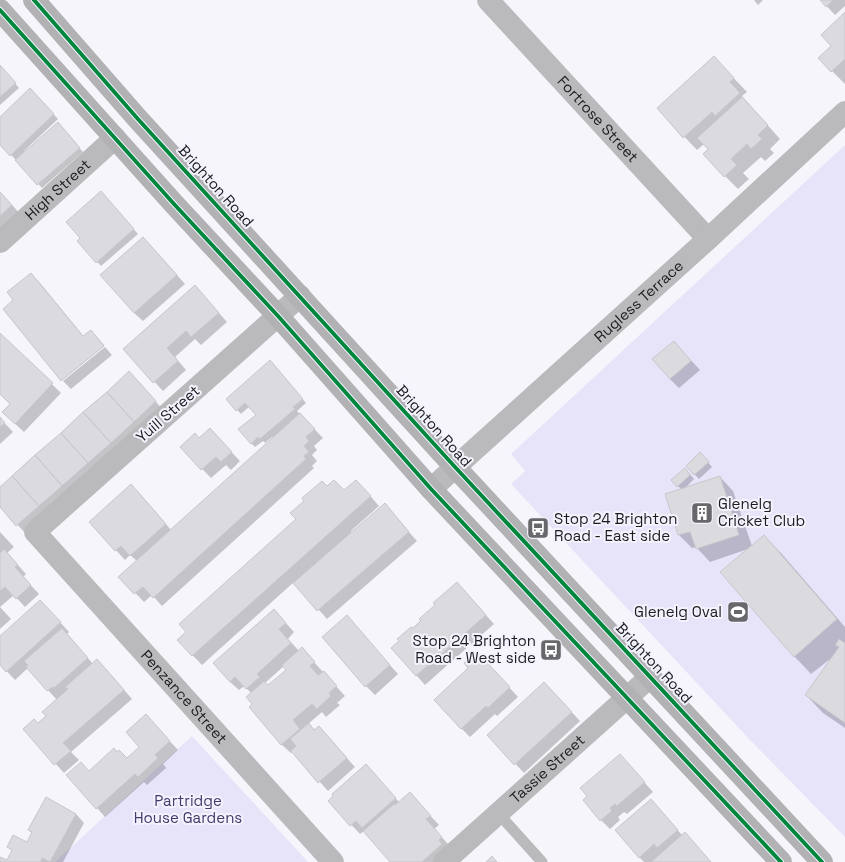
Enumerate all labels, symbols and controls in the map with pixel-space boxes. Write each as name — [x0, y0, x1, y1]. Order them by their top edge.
street label: Fortrose Street — [553, 72, 643, 166]
street label: Brighton Road — [175, 141, 258, 231]
street label: High Street — [21, 155, 94, 224]
street label: Rugless Terrace — [590, 256, 687, 346]
street label: Yuill Street — [132, 381, 203, 446]
street label: Brighton Road — [393, 381, 476, 471]
place label: Glenelg Cricket Club — [718, 494, 805, 530]
building icon: Glenelg Cricket Club — [689, 500, 715, 526]
place label: Stop 24 Brighton Road - East side — [554, 509, 677, 545]
bus stop icon: Stop 24 Brighton Road - East side — [525, 515, 551, 541]
sports icon: Glenelg Oval — [725, 599, 751, 625]
place label: Glenelg Oval — [634, 602, 722, 621]
street label: Brighton Road — [612, 618, 697, 707]
place label: Stop 24 Brighton Road - West side — [413, 631, 536, 667]
bus stop icon: Stop 24 Brighton Road - West side — [538, 637, 564, 663]
street label: Penzance Street — [137, 646, 232, 748]
street label: Tassie Street — [506, 730, 589, 807]
park label: Partridge House Gardens — [134, 791, 242, 827]

